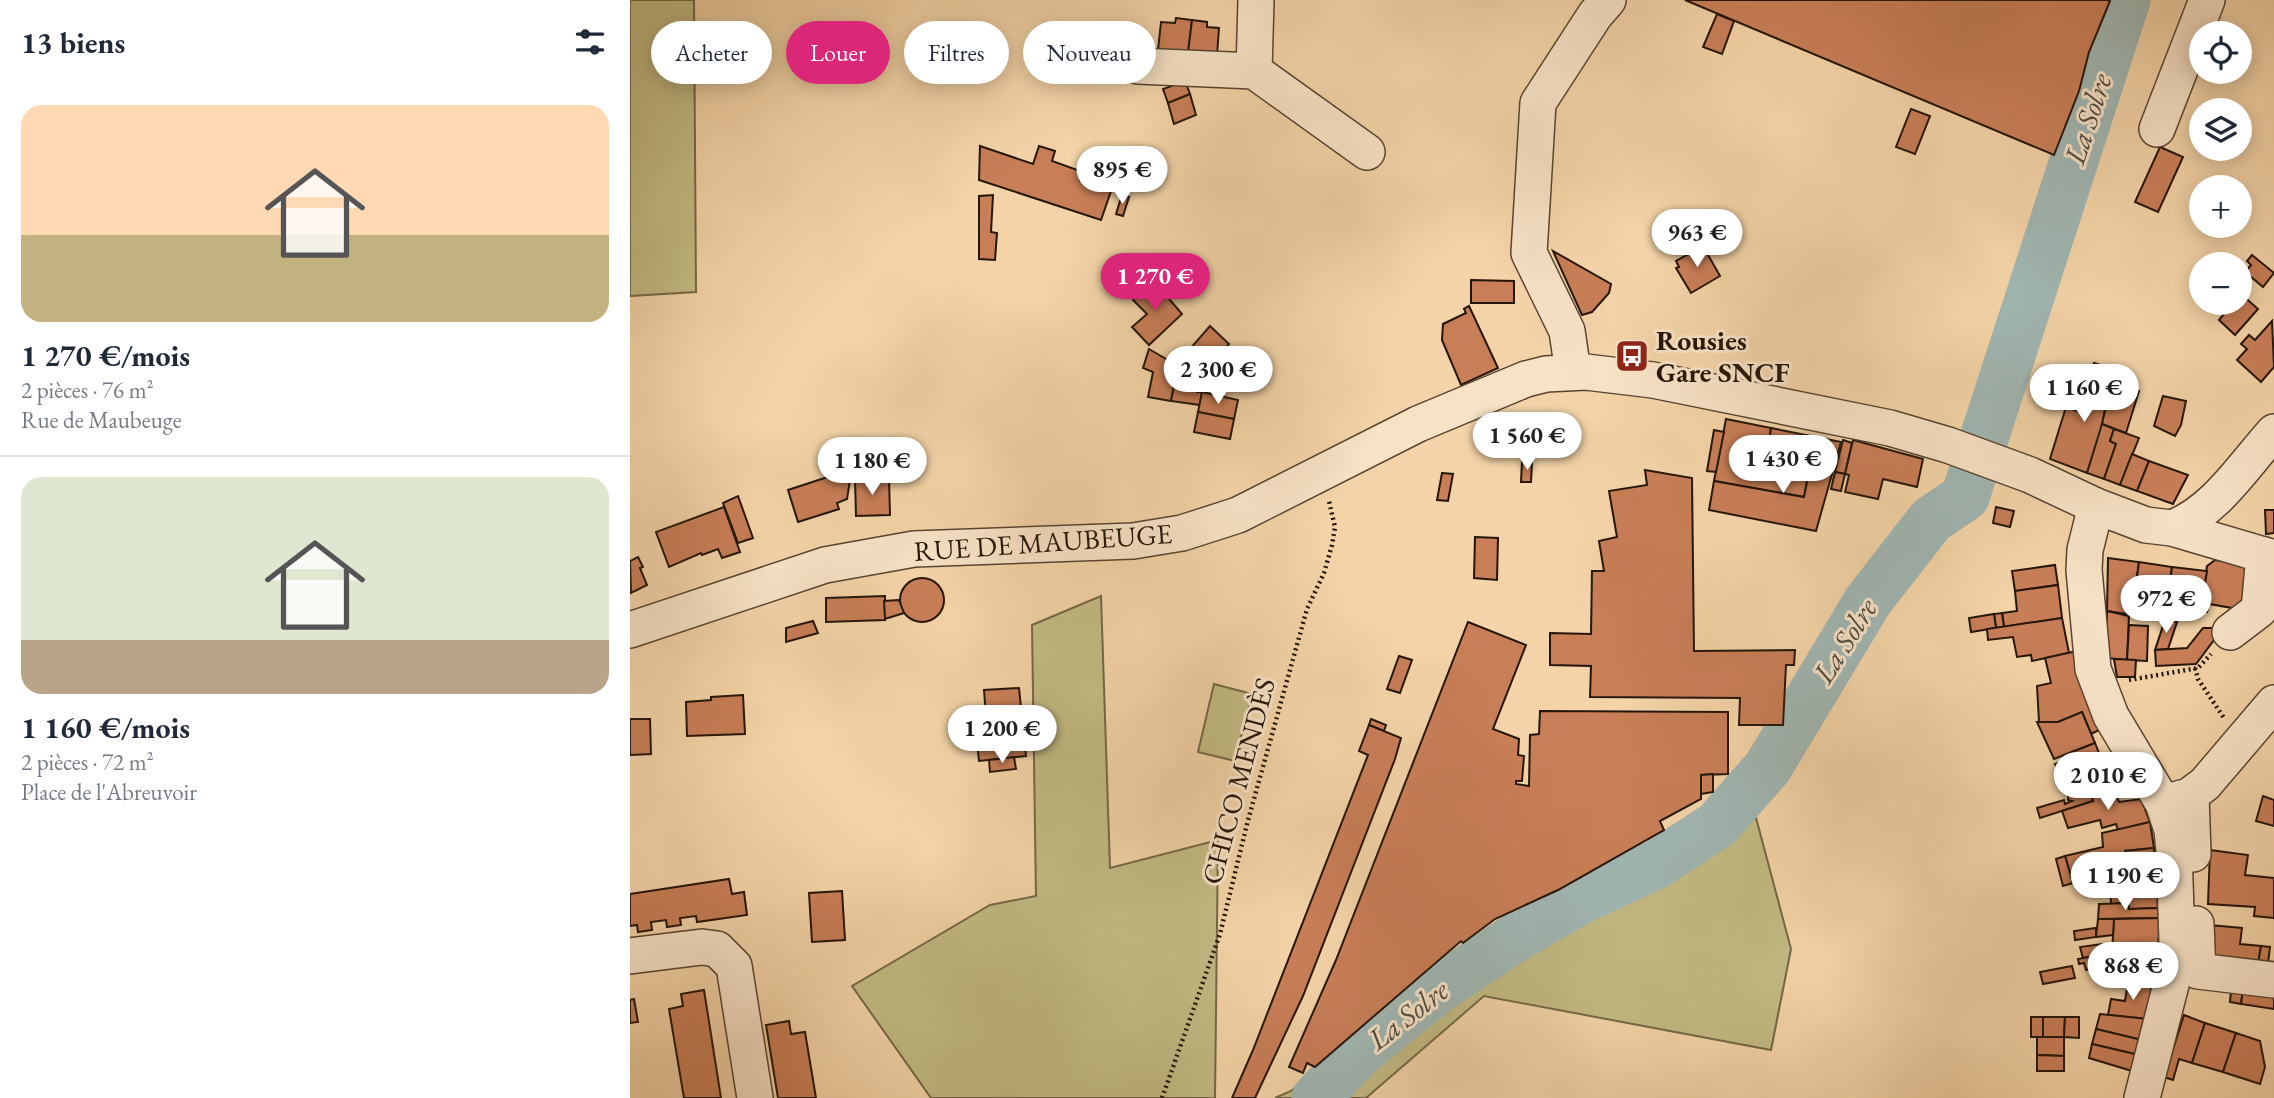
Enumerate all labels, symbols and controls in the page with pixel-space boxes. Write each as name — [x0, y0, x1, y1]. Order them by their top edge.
chip: Acheter — [651, 21, 772, 84]
chip: Louer — [786, 21, 890, 84]
chip: Filtres — [904, 21, 1009, 84]
chip: Nouveau — [1023, 21, 1156, 84]
map controls — [2189, 21, 2252, 315]
button: locate — [2189, 21, 2252, 84]
text: 13 biens — [21, 23, 125, 62]
icon: filters — [571, 23, 609, 61]
water label: La Solre — [2054, 68, 2121, 170]
button: layers — [2189, 98, 2252, 161]
pin: 895 € — [1073, 146, 1171, 206]
icon: home — [252, 150, 378, 276]
text: 895 € — [1093, 154, 1151, 184]
button: + — [2189, 175, 2252, 238]
pin: 963 € — [1648, 210, 1746, 269]
text: 963 € — [1668, 217, 1726, 247]
button: − — [2189, 252, 2252, 315]
pin: 1 270 € — [1090, 254, 1220, 313]
text: 1 270 € — [1117, 261, 1193, 291]
place label: Rousies Gare SNCF — [1656, 322, 1790, 390]
text: 1 270 €/mois — [21, 336, 190, 375]
bus stop icon: Rousies Gare SNCF — [1613, 337, 1651, 375]
pin: 2 300 € — [1153, 346, 1283, 406]
text: 2 300 € — [1180, 354, 1256, 384]
pin: 1 160 € — [2019, 364, 2149, 424]
text: 1 160 € — [2046, 372, 2122, 402]
text: 2 pièces · 76 m² — [21, 375, 154, 405]
text: Rue de Maubeuge — [21, 405, 182, 435]
pin: 1 560 € — [1462, 412, 1592, 472]
text: 1 560 € — [1489, 420, 1565, 450]
pin: 1 430 € — [1718, 435, 1848, 495]
pin: 1 180 € — [807, 438, 937, 497]
text: 1 430 € — [1745, 443, 1821, 473]
text: 1 180 € — [834, 445, 910, 475]
street label: RUE DE MAUBEUGE — [913, 515, 1174, 569]
icon: home — [252, 522, 378, 648]
pin: 972 € — [2117, 576, 2215, 635]
text: 972 € — [2137, 583, 2195, 613]
water label: La Solre — [1803, 590, 1886, 691]
street label: CHICO MENDÈS — [1193, 674, 1283, 888]
pin: 1 200 € — [937, 706, 1067, 765]
text: 1 160 €/mois — [21, 708, 190, 747]
text: 1 200 € — [964, 713, 1040, 743]
text: 2 pièces · 72 m² — [21, 747, 154, 777]
pin: 2 010 € — [2043, 752, 2173, 812]
text: 2 010 € — [2070, 760, 2146, 790]
text: Place de l'Abreuvoir — [21, 777, 197, 807]
pin: 1 190 € — [2060, 852, 2190, 912]
text: 1 190 € — [2087, 860, 2163, 890]
pin: 868 € — [2084, 942, 2182, 1002]
text: 868 € — [2104, 950, 2162, 980]
water label: La Solre — [1358, 970, 1457, 1059]

